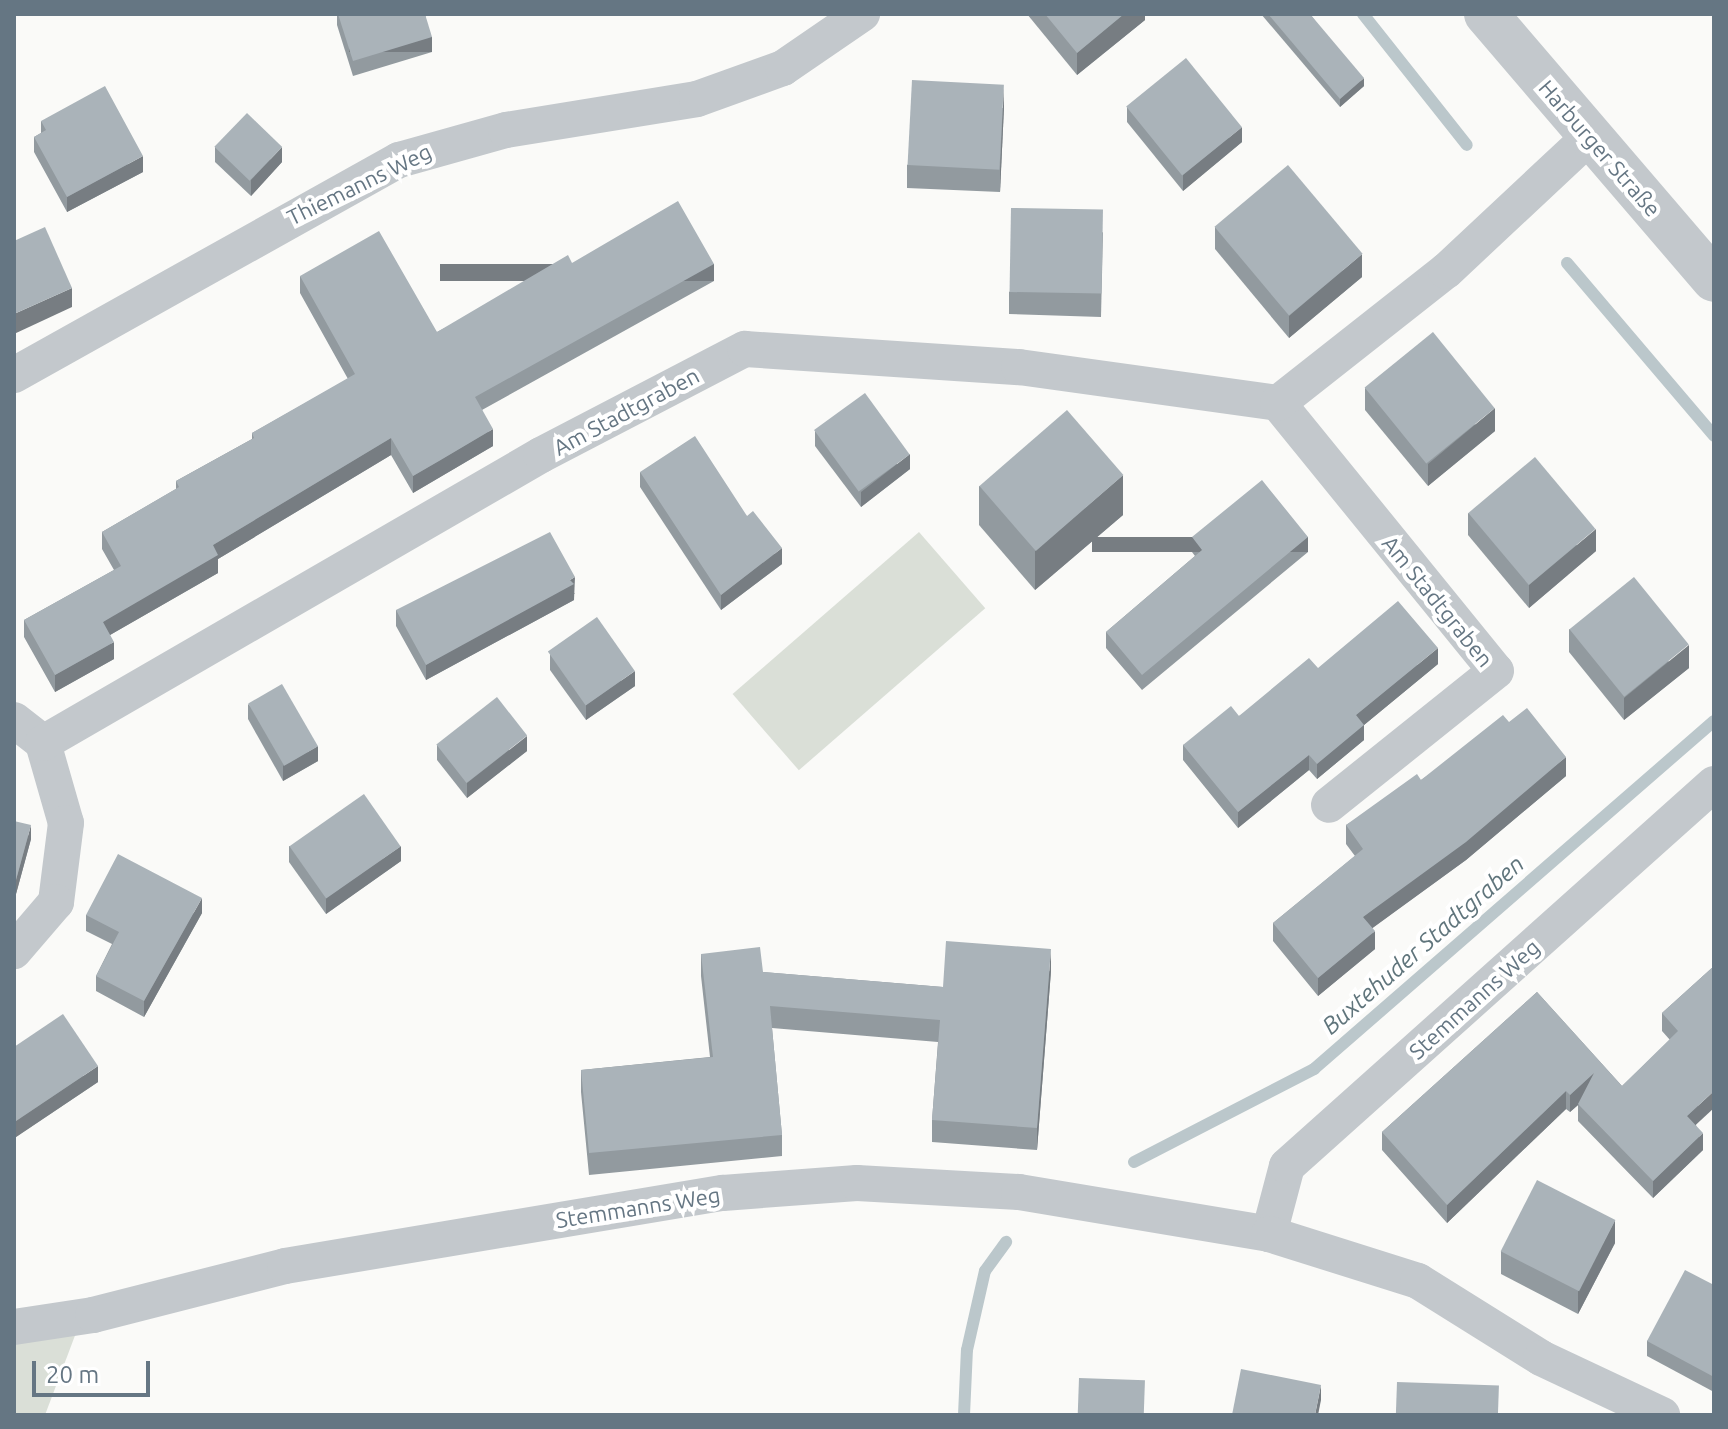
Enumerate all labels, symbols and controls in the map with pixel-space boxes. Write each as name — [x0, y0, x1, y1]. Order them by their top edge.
street label: Harburger Straße — [1534, 74, 1666, 222]
street label: Thiemanns Weg — [283, 138, 435, 230]
street label: Am Stadtgraben — [549, 362, 703, 460]
street label: Am Stadtgraben — [1377, 530, 1499, 672]
water label: Buxtehuder Stadtgraben — [1316, 849, 1530, 1041]
street label: Stemmanns Weg — [1403, 934, 1545, 1064]
street label: Stemmanns Weg — [554, 1181, 722, 1233]
scale bar — [36, 1345, 154, 1395]
text: 20 m — [46, 1361, 99, 1388]

